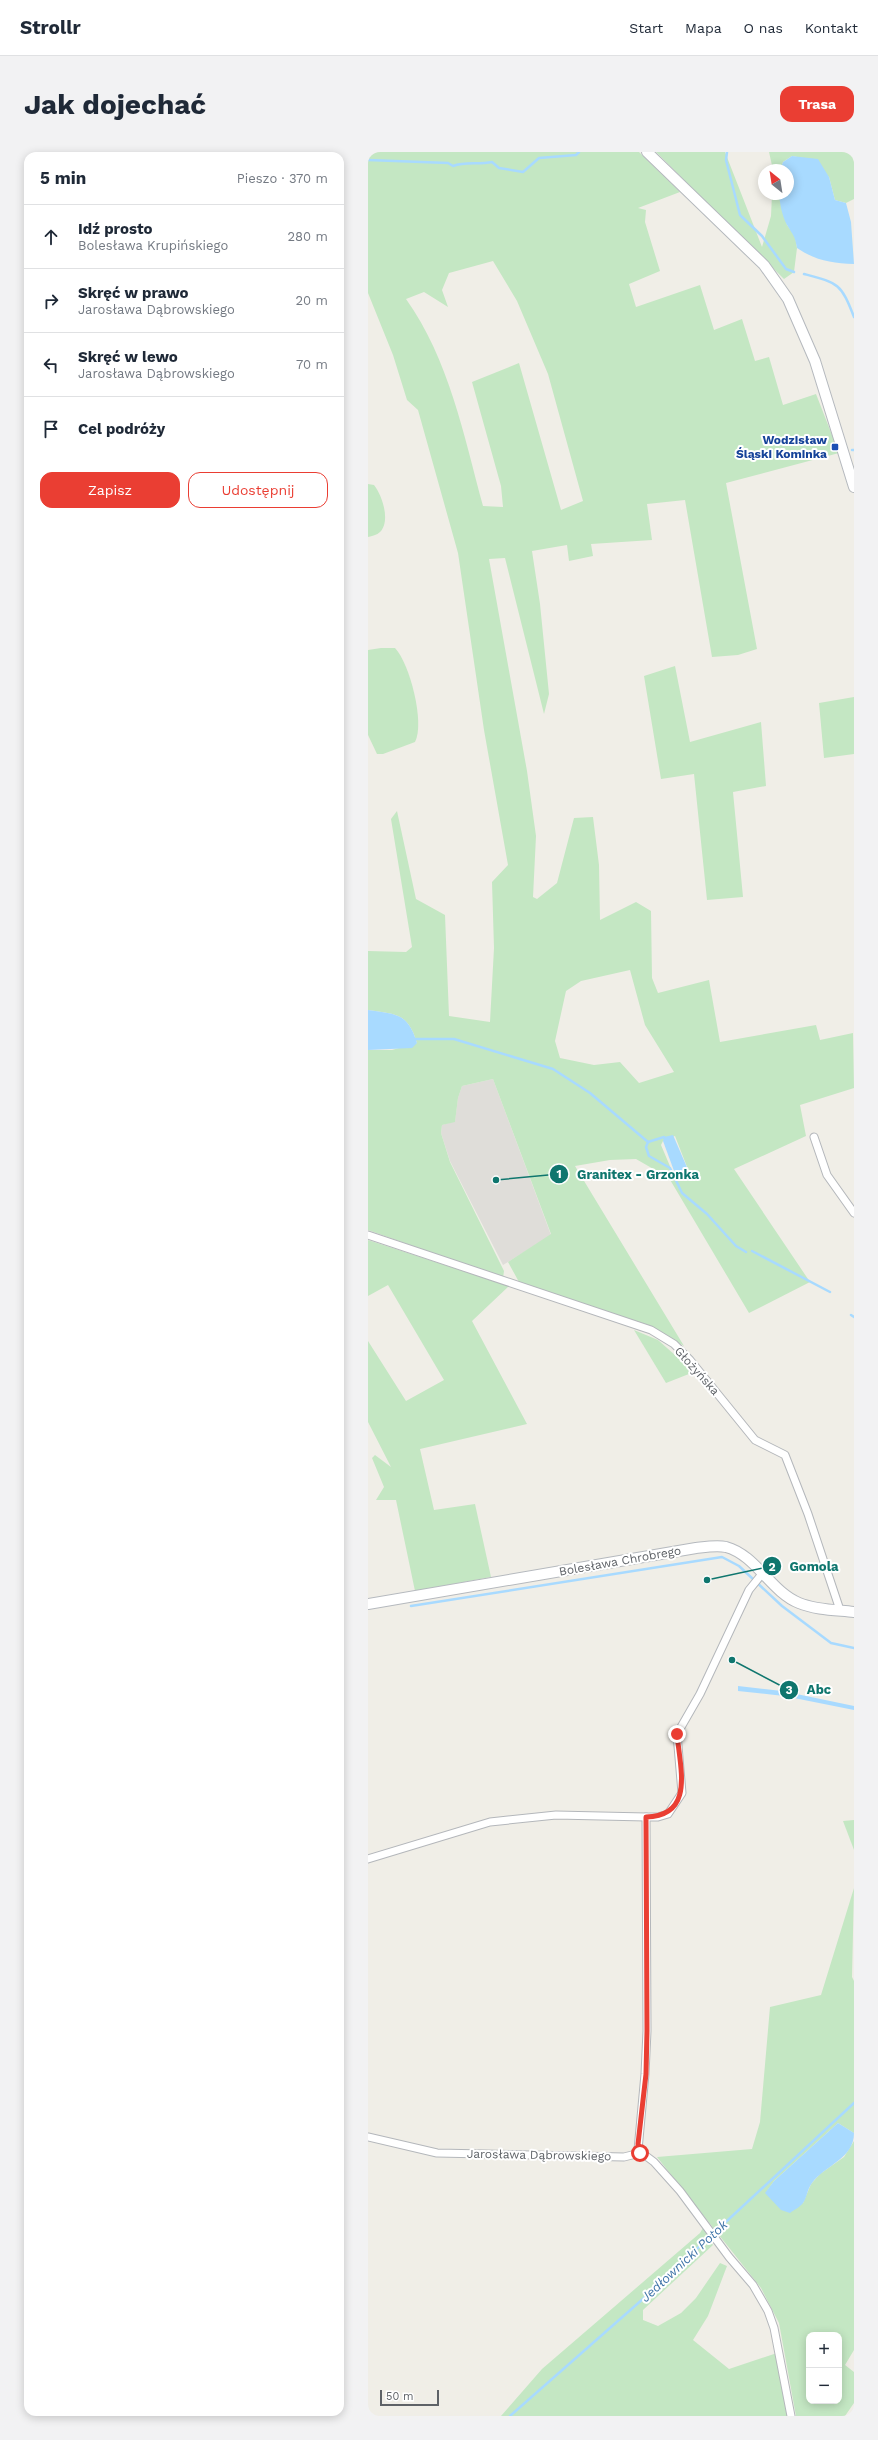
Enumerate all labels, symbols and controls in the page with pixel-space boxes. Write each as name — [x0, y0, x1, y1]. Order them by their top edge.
text: Strollr — [20, 16, 81, 39]
text: Start — [629, 20, 663, 36]
text: Mapa — [685, 20, 722, 36]
text: O nas — [744, 20, 783, 36]
text: Kontakt — [805, 20, 858, 36]
button: Trasa — [780, 86, 854, 122]
text: Jak dojechać — [24, 88, 206, 121]
north arrow — [758, 164, 794, 200]
text: 5 min — [40, 168, 86, 188]
text: Pieszo · 370 m — [237, 171, 328, 186]
text: Idź prosto — [78, 220, 152, 238]
icon: ahead — [40, 226, 62, 248]
text: 280 m — [288, 229, 328, 244]
text: Bolesława Krupińskiego — [78, 238, 228, 253]
text: Skręć w prawo — [78, 284, 188, 302]
icon: right — [40, 290, 62, 312]
text: 20 m — [296, 293, 328, 308]
text: Jarosława Dąbrowskiego — [78, 302, 235, 317]
text: Skręć w lewo — [78, 348, 178, 366]
icon: left — [40, 354, 62, 376]
text: 70 m — [296, 357, 328, 372]
text: Jarosława Dąbrowskiego — [78, 366, 235, 381]
icon: arrive — [40, 418, 62, 440]
text: Cel podróży — [78, 420, 165, 438]
place label: Wodzisław Śląski Kominka — [736, 433, 827, 461]
marker: Wodzisław Śląski Kominka — [830, 442, 840, 452]
button: Zapisz — [40, 472, 180, 508]
button: Udostępnij — [188, 472, 328, 508]
callout: Granitex - Grzonka — [549, 1162, 707, 1187]
text: 1 — [556, 1167, 562, 1181]
text: Granitex - Grzonka — [577, 1167, 699, 1182]
street label: Głożyńska — [672, 1344, 722, 1398]
street label: Bolesława Chrobrego — [558, 1543, 682, 1579]
callout: Gomola — [762, 1554, 847, 1579]
text: Gomola — [789, 1559, 839, 1574]
text: 2 — [768, 1560, 776, 1574]
callout: Abc — [779, 1677, 840, 1702]
text: Abc — [807, 1682, 832, 1697]
text: 3 — [785, 1683, 793, 1697]
route end — [668, 1725, 686, 1743]
route start — [631, 2144, 649, 2162]
street label: Jarosława Dąbrowskiego — [467, 2147, 611, 2163]
water label: Jedłownicki Potok — [638, 2216, 731, 2305]
map controls — [806, 2332, 842, 2404]
button: + — [806, 2332, 842, 2368]
button: − — [806, 2368, 842, 2404]
scale bar — [380, 2388, 439, 2407]
text: 50 m — [386, 2390, 413, 2403]

